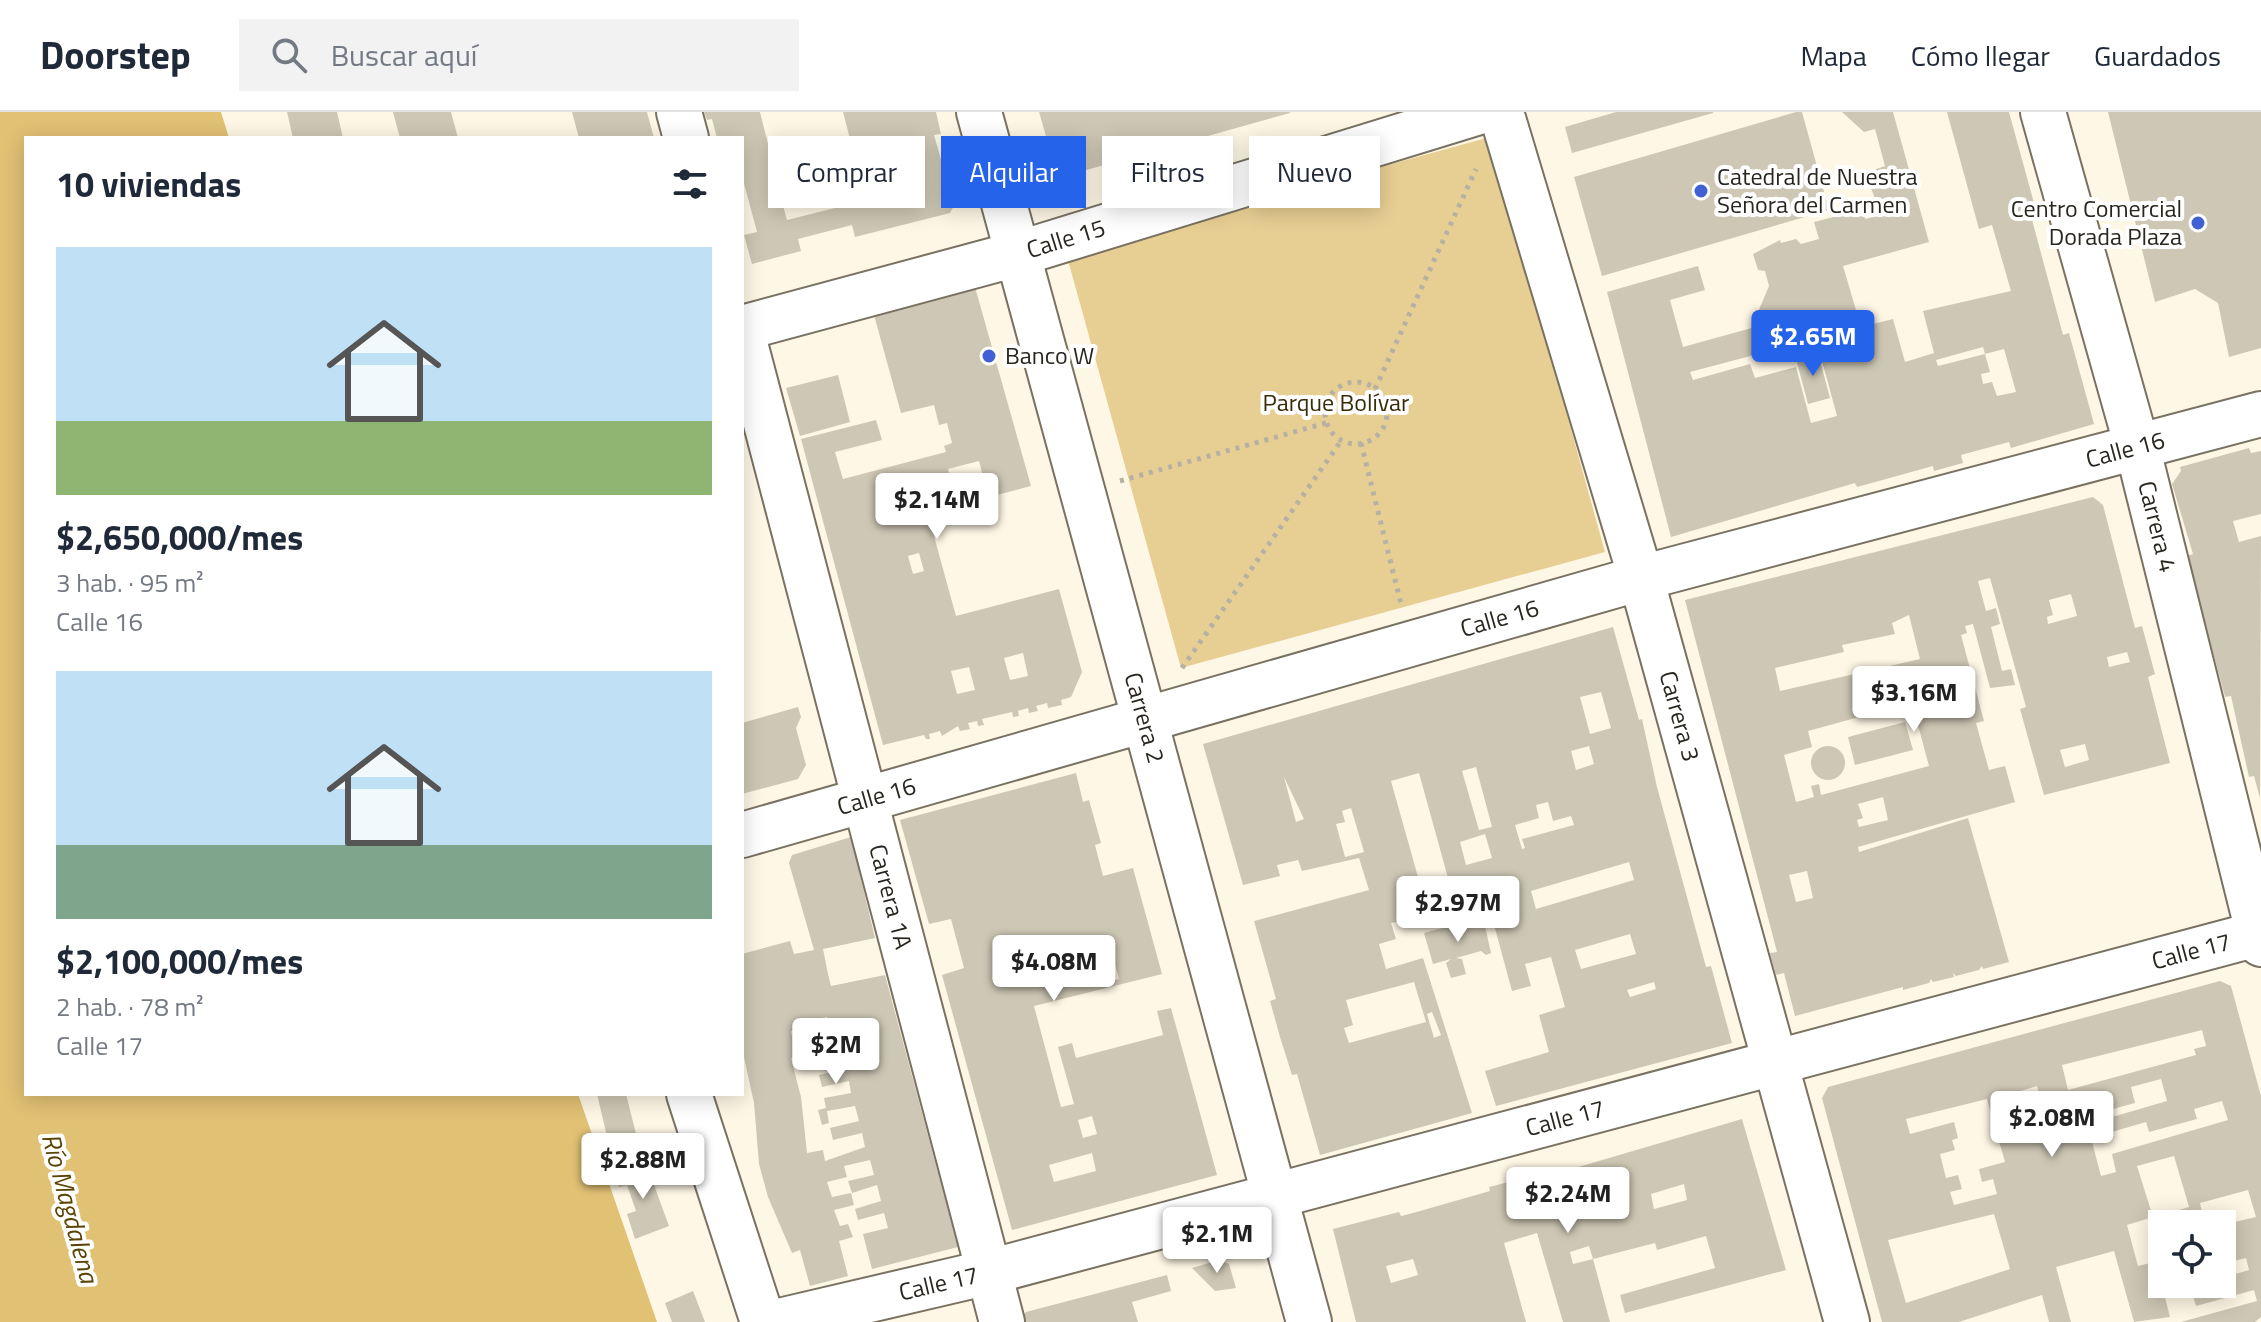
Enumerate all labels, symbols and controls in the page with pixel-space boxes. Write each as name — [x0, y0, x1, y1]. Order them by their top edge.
search box — [239, 19, 799, 91]
text: Doorstep — [40, 26, 191, 84]
text: Buscar aquí — [331, 32, 477, 78]
icon: search — [267, 33, 311, 77]
text: Mapa — [1800, 34, 1867, 77]
text: Cómo llegar — [1911, 34, 2050, 77]
text: Guardados — [2094, 34, 2221, 77]
chip: Comprar — [768, 136, 925, 208]
chip: Alquilar — [941, 136, 1086, 208]
chip: Filtros — [1102, 136, 1233, 208]
chip: Nuevo — [1249, 136, 1380, 208]
text: 10 viviendas — [56, 158, 241, 210]
place label: Catedral de Nuestra Señora del Carmen — [1717, 158, 1918, 222]
icon: filters — [668, 162, 712, 206]
marker: Catedral de Nuestra Señora del Carmen — [1692, 182, 1710, 200]
place label: Centro Comercial Dorada Plaza — [2011, 190, 2182, 254]
street label: Calle 15 — [1022, 209, 1109, 267]
marker: Centro Comercial Dorada Plaza — [2189, 214, 2207, 232]
icon: home — [312, 299, 456, 443]
pin: $2.65M — [1748, 310, 1878, 378]
text: $2.65M — [1769, 316, 1857, 355]
place label: Banco W — [1005, 337, 1094, 373]
marker: Banco W — [980, 347, 998, 365]
park label: Parque Bolívar — [1263, 384, 1409, 420]
street label: Calle 16 — [2082, 421, 2169, 477]
pin: $2.14M — [872, 473, 1002, 541]
street label: Carrera 4 — [2129, 477, 2187, 576]
text: $2.14M — [893, 479, 981, 518]
text: $2,650,000/mes — [56, 511, 303, 563]
text: 3 hab. · 95 m² — [56, 563, 204, 602]
street label: Calle 16 — [1456, 589, 1543, 646]
text: Calle 16 — [56, 602, 143, 641]
street label: Carrera 3 — [1651, 666, 1710, 765]
pin: $3.16M — [1849, 666, 1979, 734]
street label: Carrera 2 — [1116, 668, 1175, 767]
text: $3.16M — [1870, 672, 1958, 711]
icon: home — [312, 723, 456, 867]
street label: Calle 16 — [833, 767, 920, 824]
street label: Carrera 1A — [860, 840, 922, 953]
pin: $2.97M — [1393, 876, 1523, 944]
text: $2.97M — [1414, 882, 1502, 921]
street label: Calle 17 — [2147, 923, 2235, 978]
text: $2,100,000/mes — [56, 935, 303, 987]
pin: $4.08M — [989, 935, 1119, 1003]
text: $4.08M — [1010, 941, 1098, 980]
text: 2 hab. · 78 m² — [56, 987, 204, 1026]
pin: $2M — [797, 1018, 875, 1086]
text: $2M — [810, 1024, 862, 1063]
text: Calle 17 — [56, 1026, 143, 1065]
street label: Calle 17 — [1521, 1090, 1608, 1145]
pin: $2.08M — [1987, 1091, 2117, 1159]
text: $2.08M — [2008, 1097, 2096, 1136]
water label: Río Magdalena — [32, 1129, 110, 1289]
pin: $2.88M — [578, 1133, 708, 1201]
text: $2.88M — [599, 1139, 687, 1178]
pin: $2.24M — [1503, 1167, 1633, 1235]
text: $2.24M — [1524, 1173, 1612, 1212]
pin: $2.1M — [1161, 1207, 1273, 1275]
map controls — [2148, 1210, 2236, 1298]
button: locate — [2148, 1210, 2236, 1298]
text: $2.1M — [1181, 1213, 1253, 1252]
street label: Calle 17 — [895, 1256, 982, 1309]

